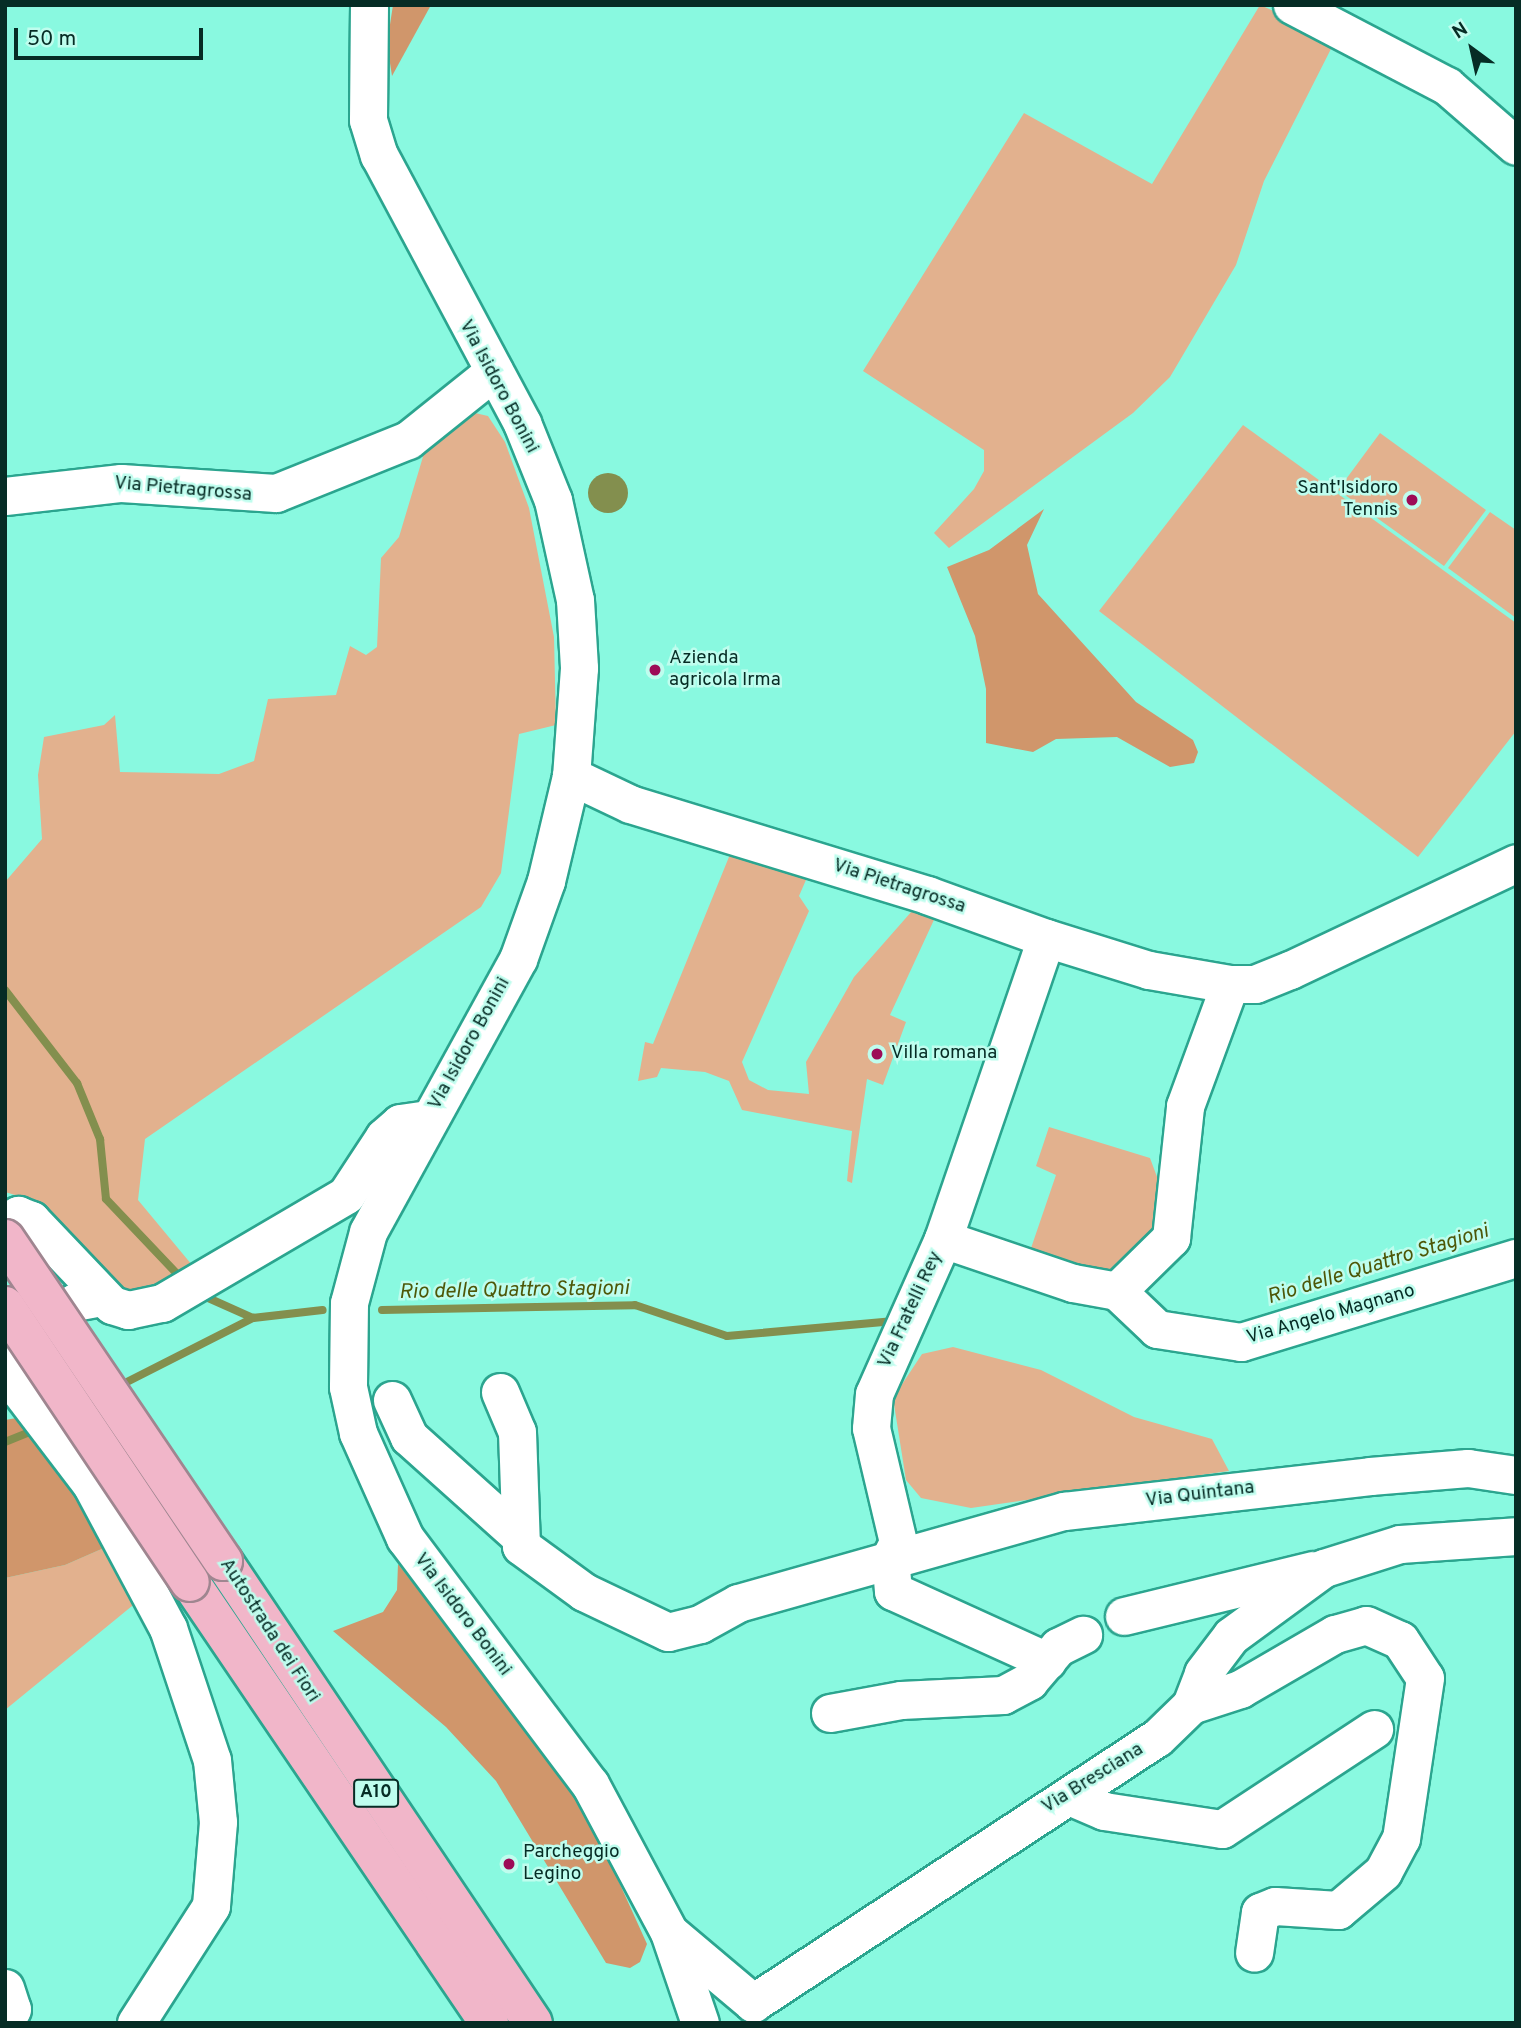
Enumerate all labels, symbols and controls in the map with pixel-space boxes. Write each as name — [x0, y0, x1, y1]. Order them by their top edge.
scale bar — [18, 14, 206, 58]
north arrow — [1437, 14, 1507, 84]
text: N — [1448, 18, 1473, 45]
text: 50 m — [27, 26, 76, 53]
street label: Via Isidoro Bonini — [453, 316, 543, 458]
street label: Via Pietragrossa — [113, 473, 253, 507]
place label: Sant'Isidoro Tennis — [1297, 478, 1398, 522]
marker: Sant'Isidoro Tennis — [1404, 492, 1420, 508]
place label: Azienda agricola Irma — [669, 648, 781, 692]
marker: Azienda agricola Irma — [647, 662, 663, 678]
street label: Via Pietragrossa — [830, 855, 968, 919]
street label: Via Isidoro Bonini — [424, 974, 516, 1114]
place label: Villa romana — [891, 1043, 997, 1065]
marker: Villa romana — [869, 1046, 885, 1062]
water label: Rio delle Quattro Stagioni — [1264, 1219, 1492, 1311]
street label: Via Fratelli Rey — [874, 1248, 948, 1372]
water label: Rio delle Quattro Stagioni — [399, 1276, 629, 1306]
street label: Via Angelo Magnano — [1244, 1280, 1418, 1350]
street label: Via Quintana — [1144, 1477, 1256, 1513]
street label: Via Isidoro Bonini — [408, 1549, 516, 1681]
street label: Autostrada dei Fiori — [214, 1555, 324, 1707]
street label: Via Bresciana — [1038, 1739, 1148, 1819]
road number: A10 — [352, 1778, 400, 1808]
place label: Parcheggio Legino — [523, 1842, 620, 1886]
marker: Parcheggio Legino — [501, 1856, 517, 1872]

